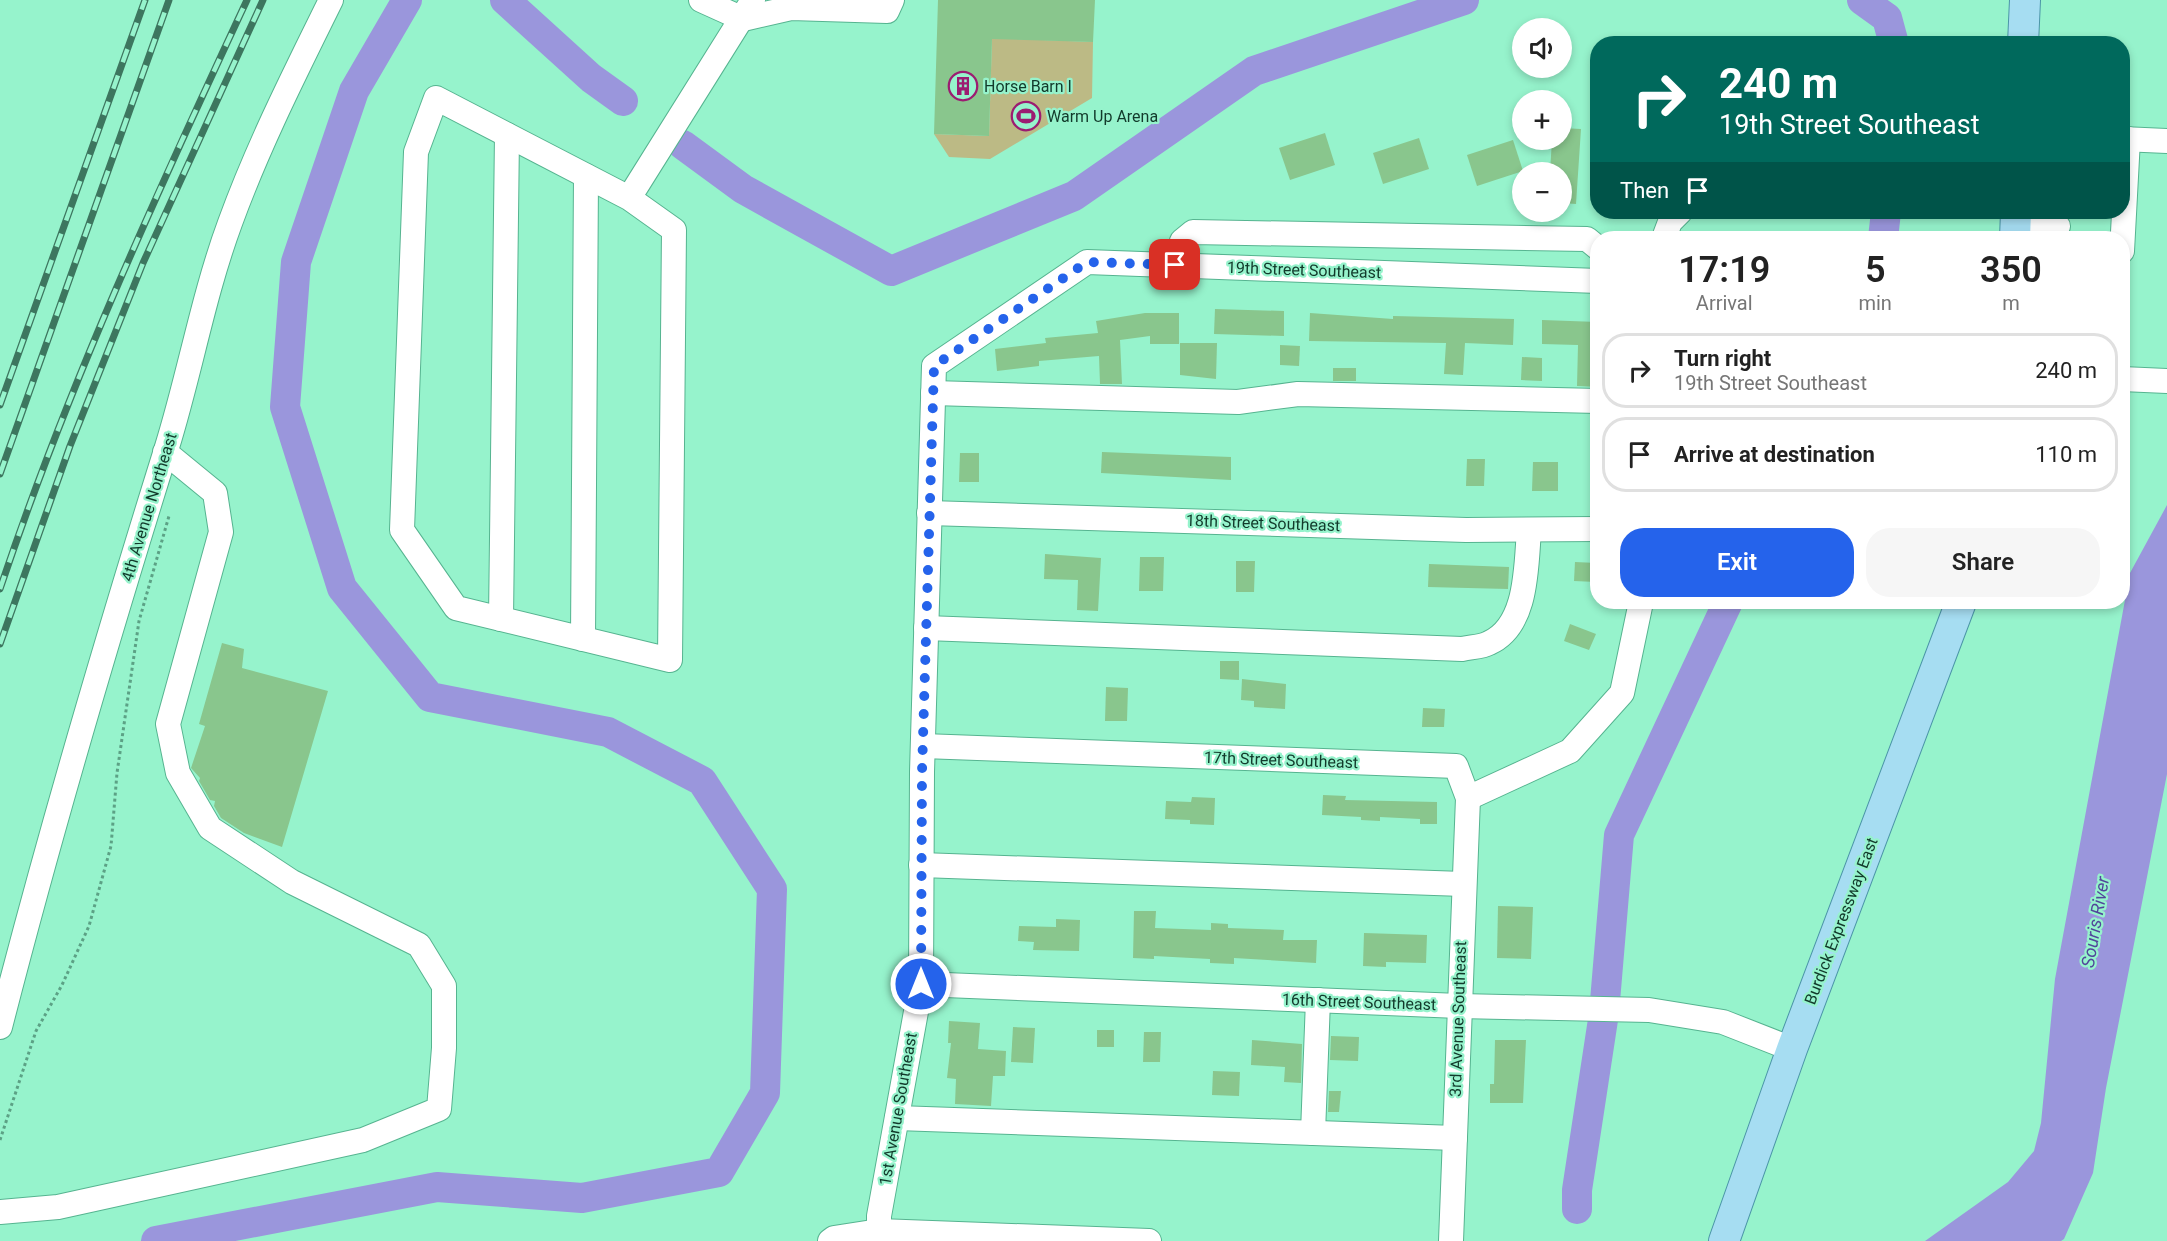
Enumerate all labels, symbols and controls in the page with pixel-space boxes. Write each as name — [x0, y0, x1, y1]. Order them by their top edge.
map controls — [1512, 18, 1572, 222]
button: sound — [1512, 18, 1572, 78]
text: 240 m — [1719, 59, 1838, 108]
icon: right — [1620, 60, 1698, 138]
building icon: Horse Barn I — [947, 70, 979, 102]
place label: Horse Barn I — [984, 77, 1072, 96]
button: + — [1512, 90, 1572, 150]
sports icon: Warm Up Arena — [1010, 100, 1042, 132]
place label: Warm Up Arena — [1047, 107, 1158, 126]
text: 19th Street Southeast — [1719, 109, 1979, 141]
button: − — [1512, 162, 1572, 222]
icon: arrive — [1681, 174, 1714, 207]
text: Then — [1620, 178, 1669, 203]
pin — [1149, 239, 1200, 290]
icon: arrive — [1158, 248, 1191, 281]
text: 17:19 — [1678, 249, 1770, 291]
text: 5 — [1865, 249, 1885, 291]
text: 350 — [1980, 249, 2042, 291]
street label: 19th Street Southeast — [1227, 258, 1381, 282]
text: Arrival — [1696, 291, 1753, 315]
text: min — [1858, 291, 1892, 315]
text: m — [2002, 291, 2020, 315]
text: Turn right — [1674, 346, 1771, 371]
icon: right — [1623, 354, 1656, 387]
text: 240 m — [2035, 358, 2097, 383]
text: 19th Street Southeast — [1674, 371, 1867, 395]
street label: 4th Avenue Northeast — [117, 430, 181, 584]
icon: arrive — [1623, 438, 1656, 471]
text: Arrive at destination — [1674, 442, 1875, 467]
text: 110 m — [2035, 442, 2097, 467]
street label: 18th Street Southeast — [1186, 511, 1340, 535]
button: Exit — [1620, 528, 1854, 597]
button: Share — [1866, 528, 2100, 597]
street label: 17th Street Southeast — [1204, 748, 1358, 772]
street label: Burdick Expressway East — [1800, 835, 1882, 1007]
water label: Souris River — [2077, 874, 2114, 969]
street label: 3rd Avenue Southeast — [1446, 941, 1470, 1097]
position arrow — [889, 952, 953, 1016]
street label: 16th Street Southeast — [1282, 990, 1436, 1014]
street label: 1st Avenue Southeast — [875, 1031, 921, 1187]

